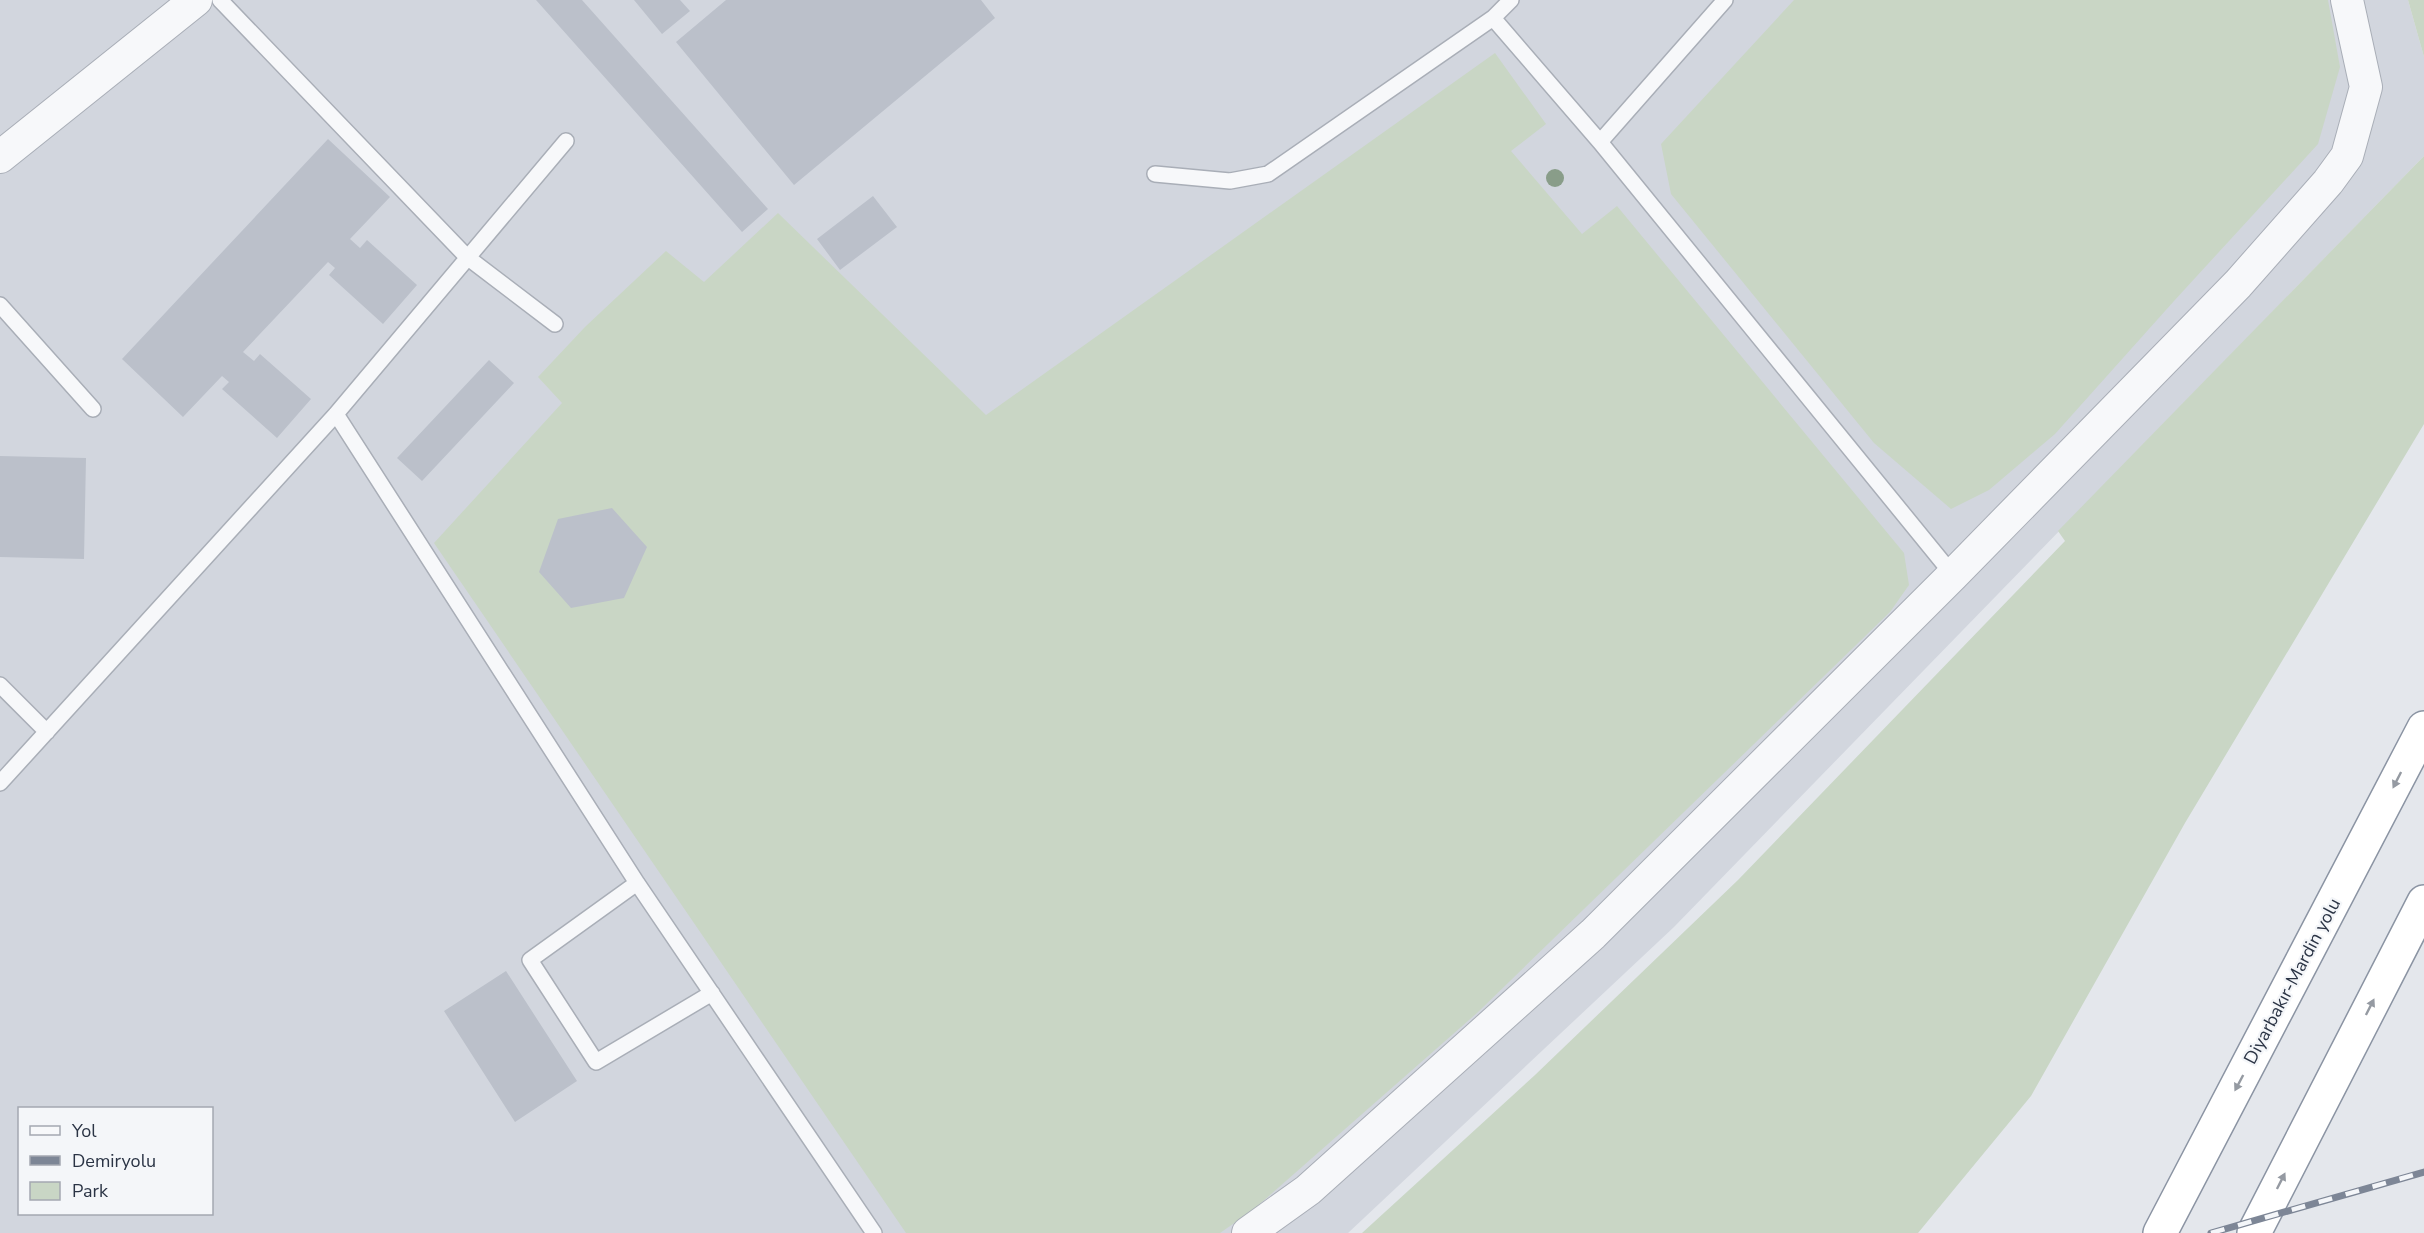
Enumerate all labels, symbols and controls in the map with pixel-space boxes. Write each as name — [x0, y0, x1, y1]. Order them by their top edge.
one-way arrow — [2392, 772, 2402, 789]
street label: Diyarbakır-Mardin yolu — [2238, 894, 2346, 1068]
one-way arrow — [2365, 999, 2375, 1016]
one-way arrow — [2234, 1075, 2244, 1092]
legend — [18, 1107, 213, 1215]
text: Yol — [71, 1119, 97, 1143]
text: Demiryolu — [72, 1149, 156, 1173]
one-way arrow — [2276, 1172, 2285, 1189]
text: Park — [72, 1179, 109, 1203]

